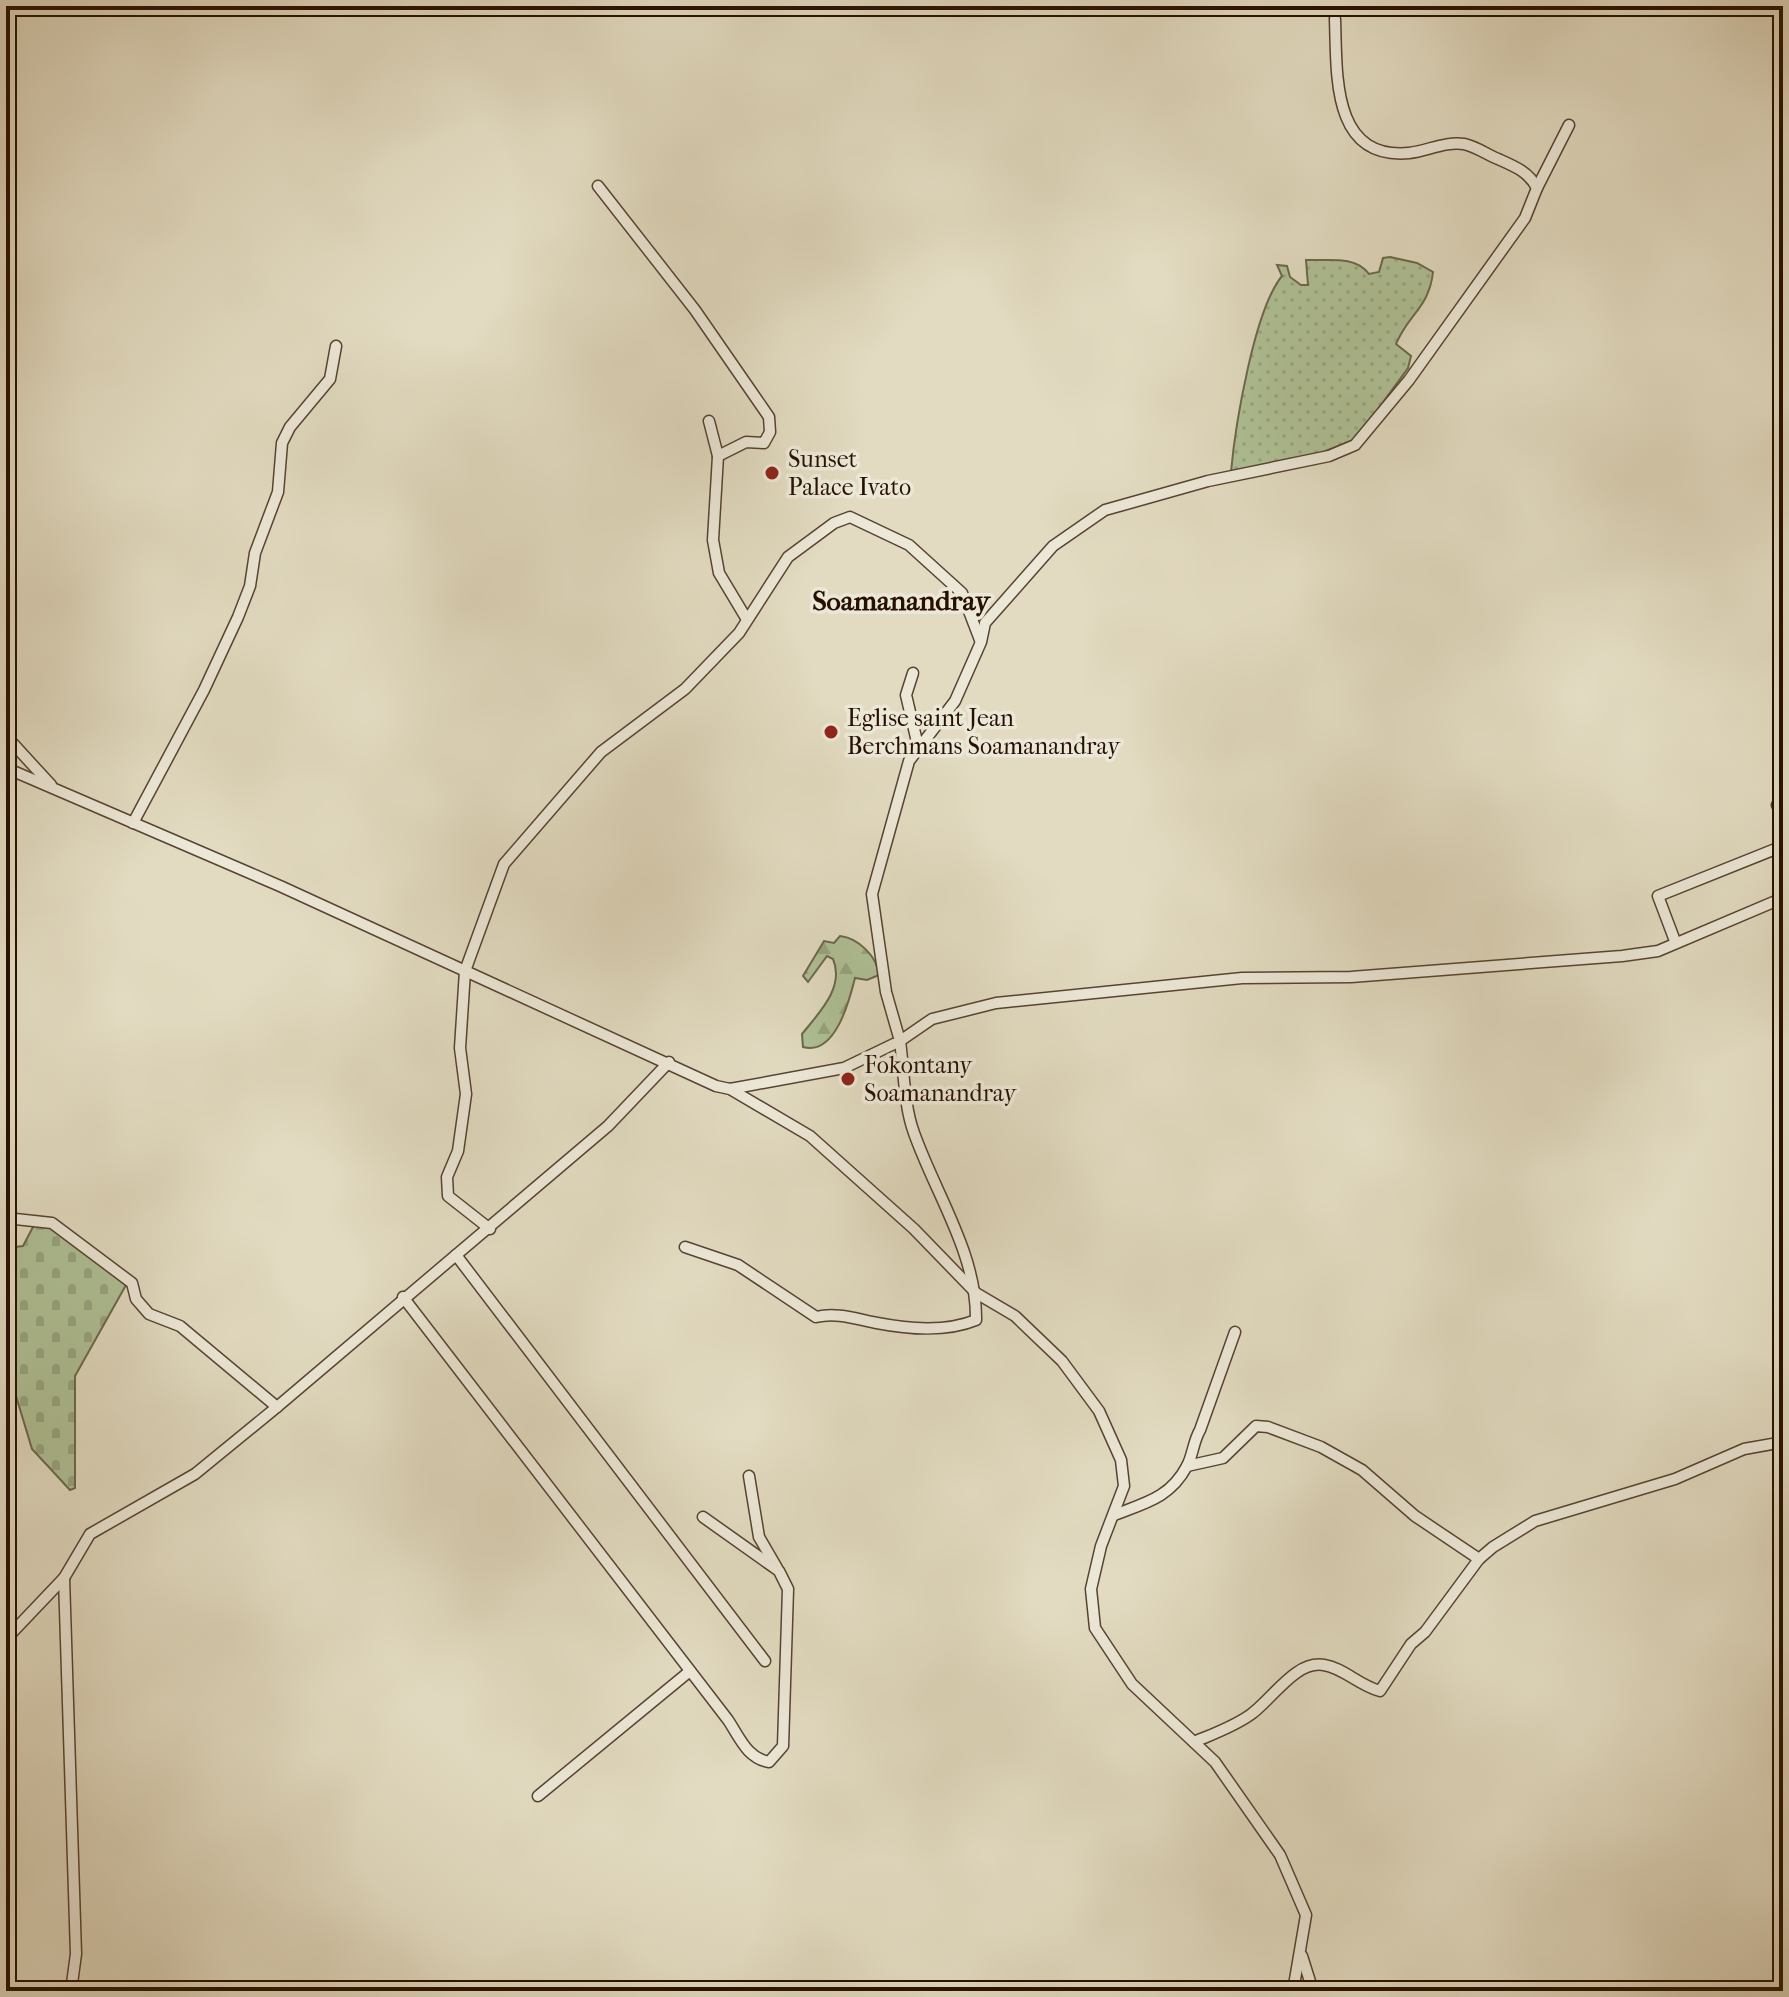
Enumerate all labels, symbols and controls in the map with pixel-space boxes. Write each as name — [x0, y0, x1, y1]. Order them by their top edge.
place label: Sunset Palace Ivato — [788, 445, 911, 501]
marker: Sunset Palace Ivato — [763, 464, 781, 482]
district label: Soamanandray — [812, 584, 992, 617]
place label: Eglise saint Jean Berchmans Soamanandray — [847, 704, 1121, 760]
marker: Eglise saint Jean Berchmans Soamanandray — [822, 723, 840, 741]
place label: Fokontany Soamanandray — [864, 1051, 1018, 1107]
marker: Fokontany Soamanandray — [839, 1070, 857, 1088]

